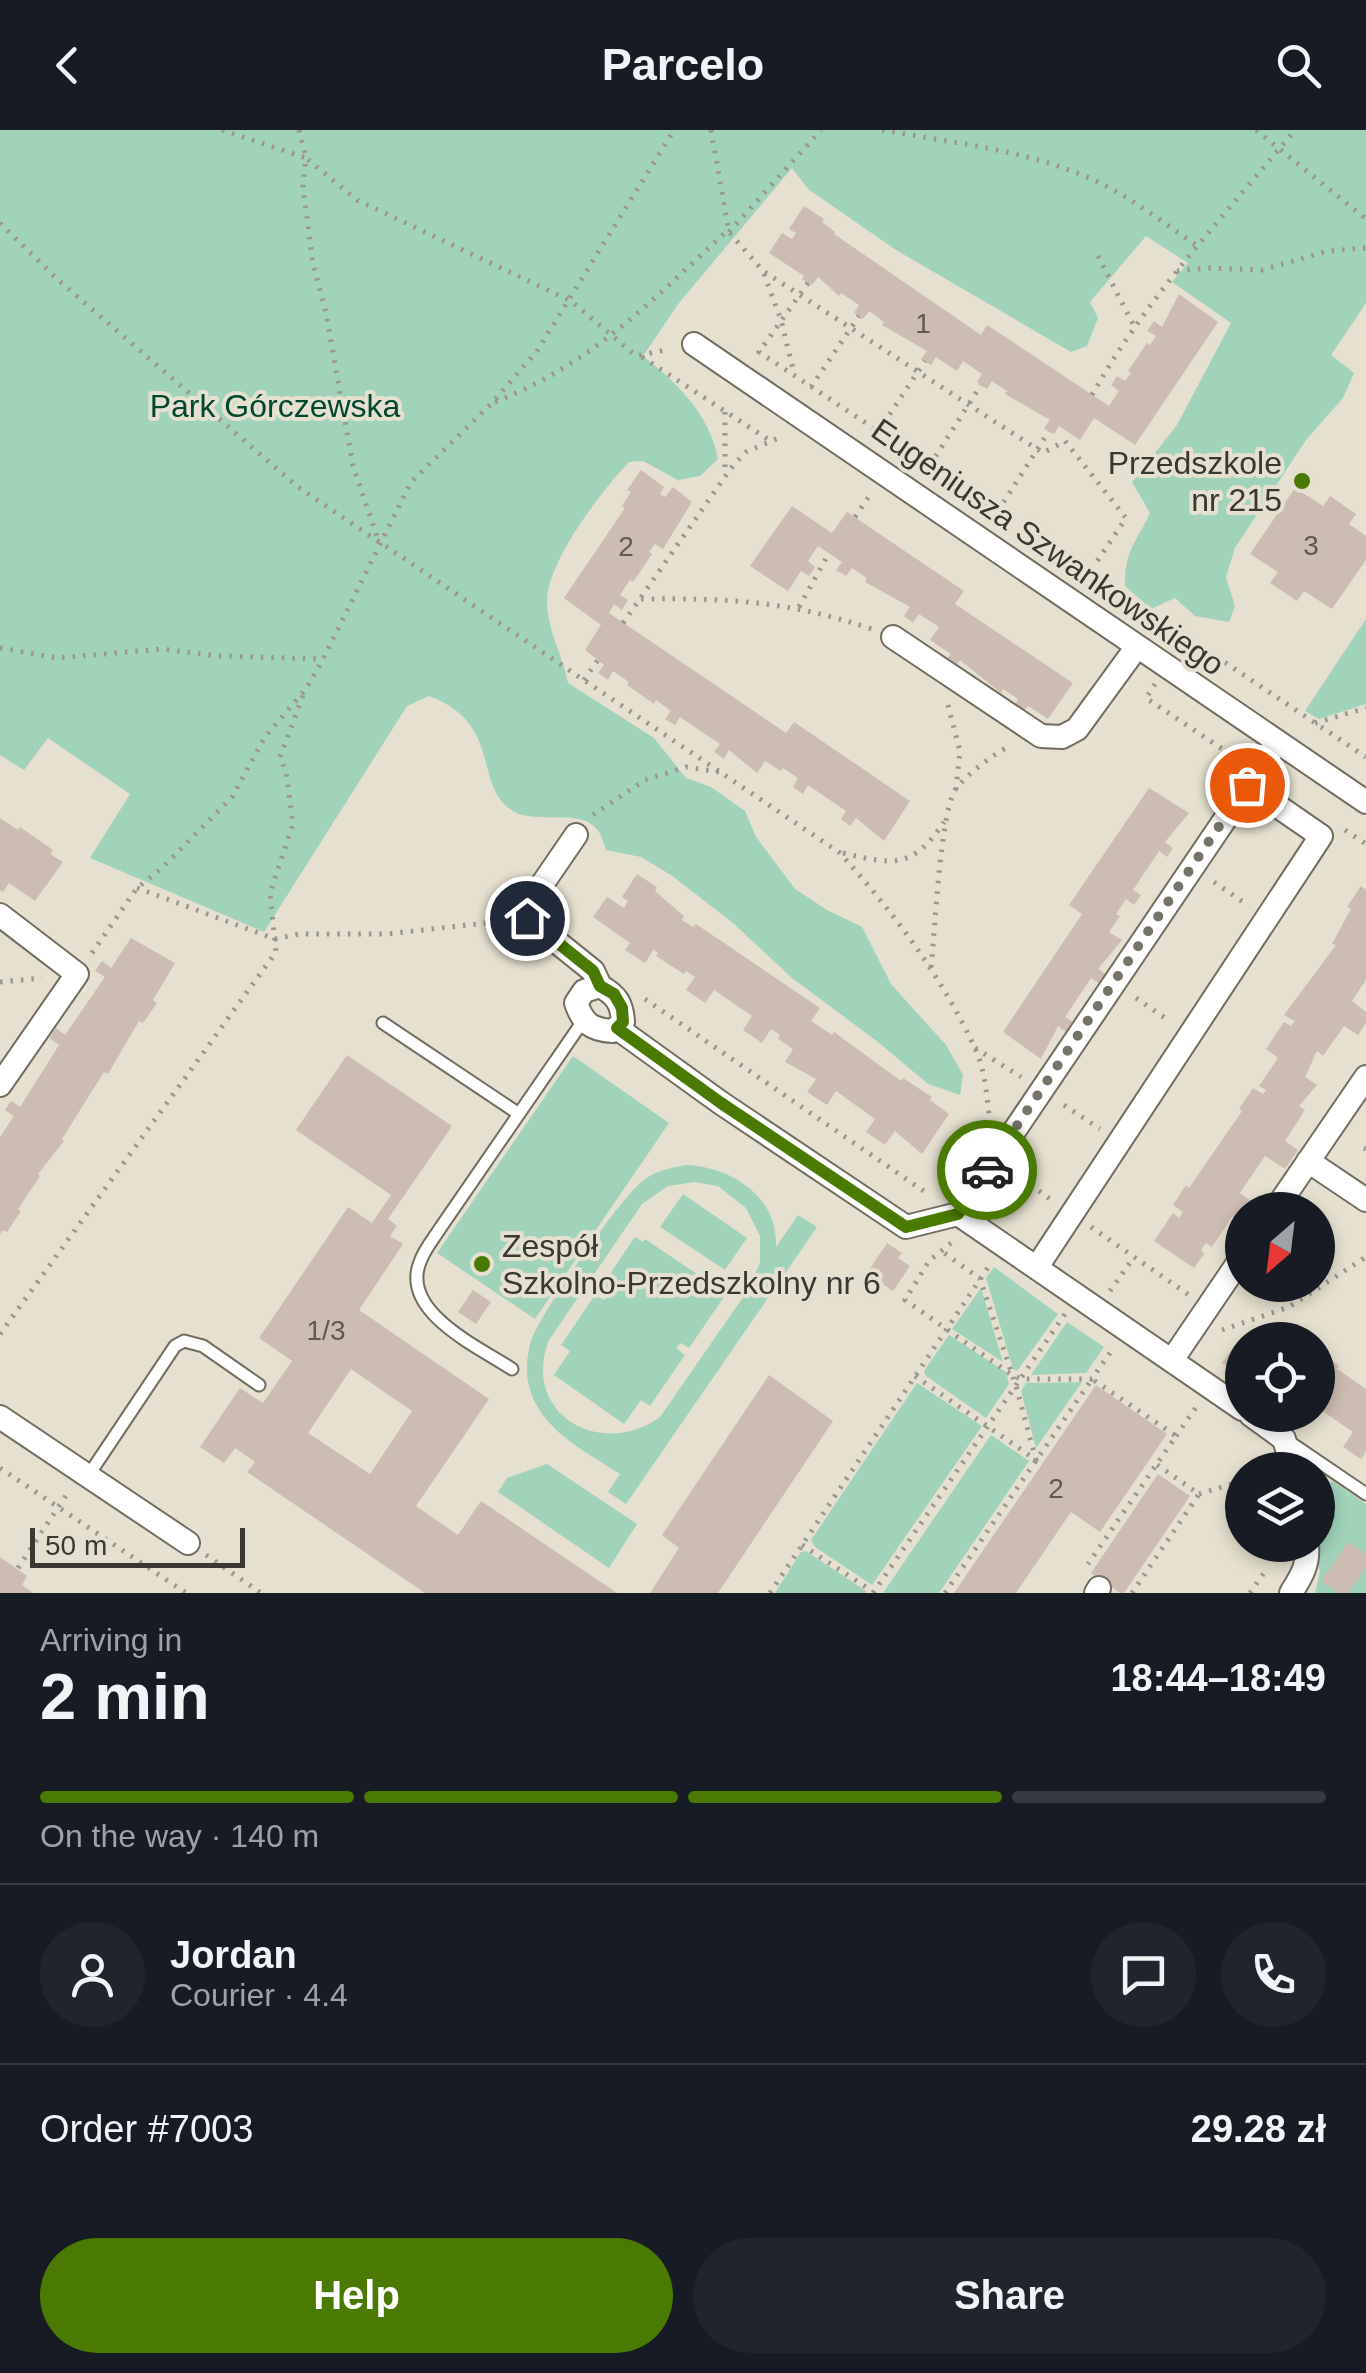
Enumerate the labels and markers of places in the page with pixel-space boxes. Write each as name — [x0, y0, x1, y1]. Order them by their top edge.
place label: Przedszkole nr 215 — [1108, 445, 1282, 518]
marker: Przedszkole nr 215 — [1291, 470, 1313, 492]
pin — [1205, 743, 1290, 828]
pin — [485, 876, 570, 961]
place label: Zespół Szkolno-Przedszkolny nr 6 — [502, 1228, 881, 1301]
marker: Zespół Szkolno-Przedszkolny nr 6 — [471, 1253, 493, 1275]

